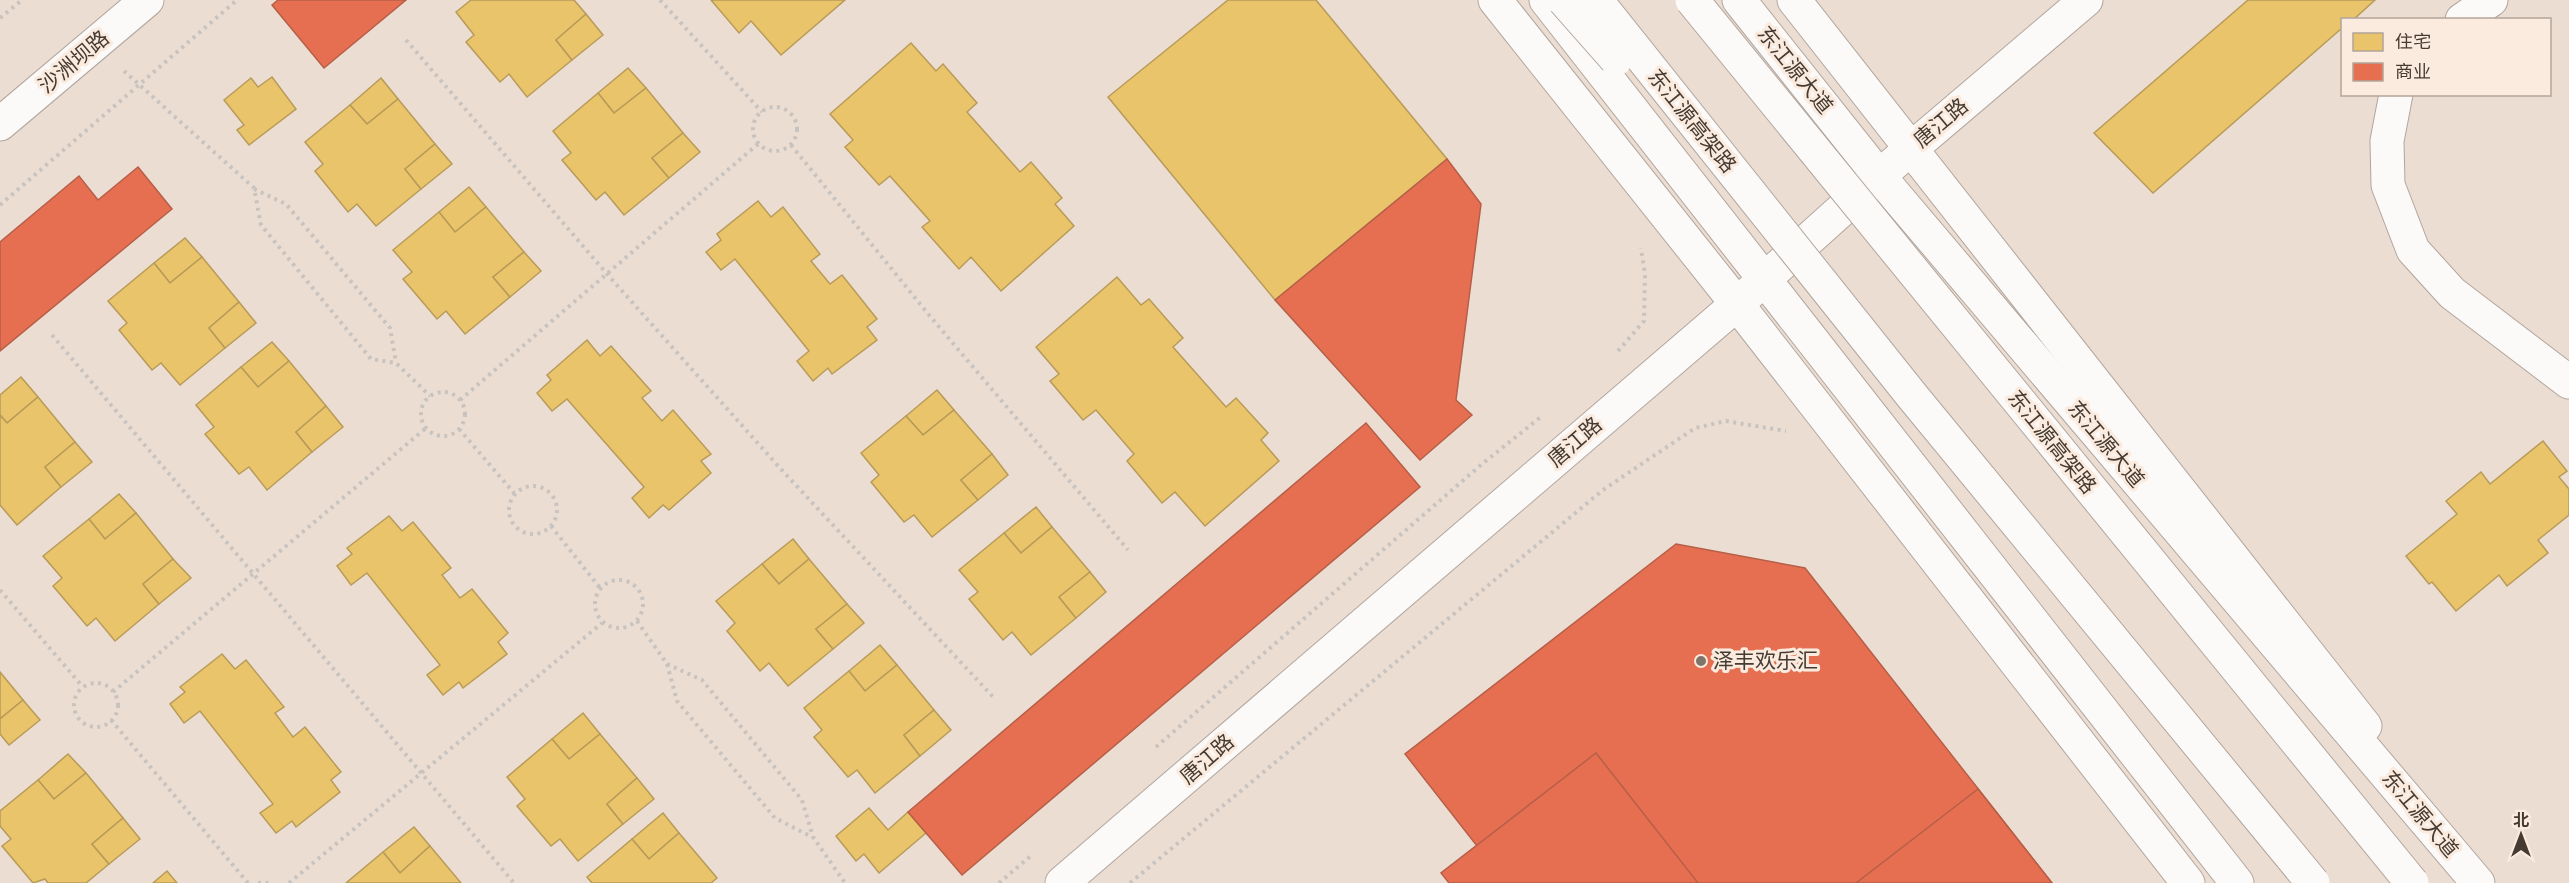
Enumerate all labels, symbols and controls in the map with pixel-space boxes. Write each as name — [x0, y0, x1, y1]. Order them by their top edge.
legend — [2341, 18, 2551, 96]
street label: 东江源大道 — [1752, 20, 1840, 119]
street label: 沙洲坝路 — [32, 24, 115, 99]
text: 住宅 — [2395, 29, 2431, 53]
text: 商业 — [2395, 59, 2431, 83]
street label: 东江源高架路 — [1642, 63, 1743, 178]
street label: 唐江路 — [1907, 91, 1973, 153]
street label: 东江源高架路 — [2002, 384, 2103, 499]
street label: 东江源大道 — [2062, 394, 2151, 493]
street label: 唐江路 — [1541, 410, 1607, 472]
place label: 泽丰欢乐汇 — [1713, 646, 1818, 674]
marker: 泽丰欢乐汇 — [1694, 654, 1708, 668]
street label: 唐江路 — [1173, 727, 1239, 789]
street label: 东江源大道 — [2376, 764, 2465, 863]
north arrow — [2491, 805, 2551, 865]
text: 北 — [2513, 809, 2529, 831]

